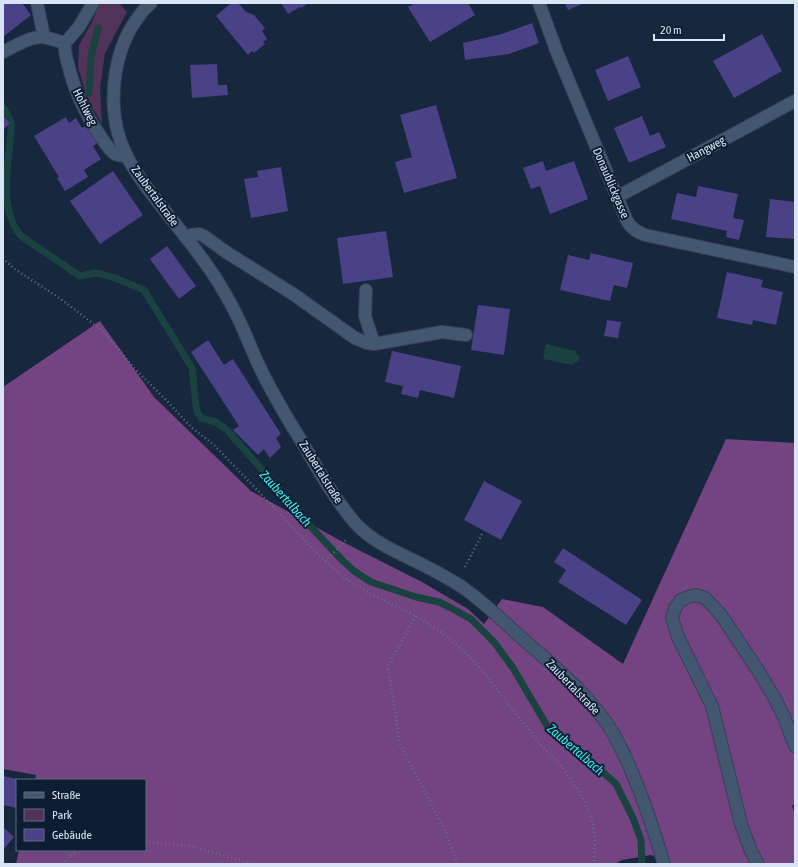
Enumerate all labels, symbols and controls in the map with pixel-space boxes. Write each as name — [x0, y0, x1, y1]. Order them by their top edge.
scale bar — [654, 16, 724, 42]
text: 20 m — [660, 23, 682, 37]
street label: Hohlweg — [70, 86, 101, 128]
street label: Hangweg — [685, 133, 728, 165]
street label: Donaublickgasse — [590, 146, 632, 220]
street label: Zaubertalstraße — [128, 163, 182, 229]
street label: Zaubertalstraße — [296, 438, 346, 506]
water label: Zaubertalbach — [257, 467, 315, 530]
street label: Zaubertalstraße — [543, 657, 603, 717]
water label: Zaubertalbach — [544, 721, 608, 779]
legend — [16, 779, 146, 851]
text: Straße — [52, 788, 80, 802]
text: Park — [52, 808, 73, 822]
text: Gebäude — [52, 828, 92, 842]

